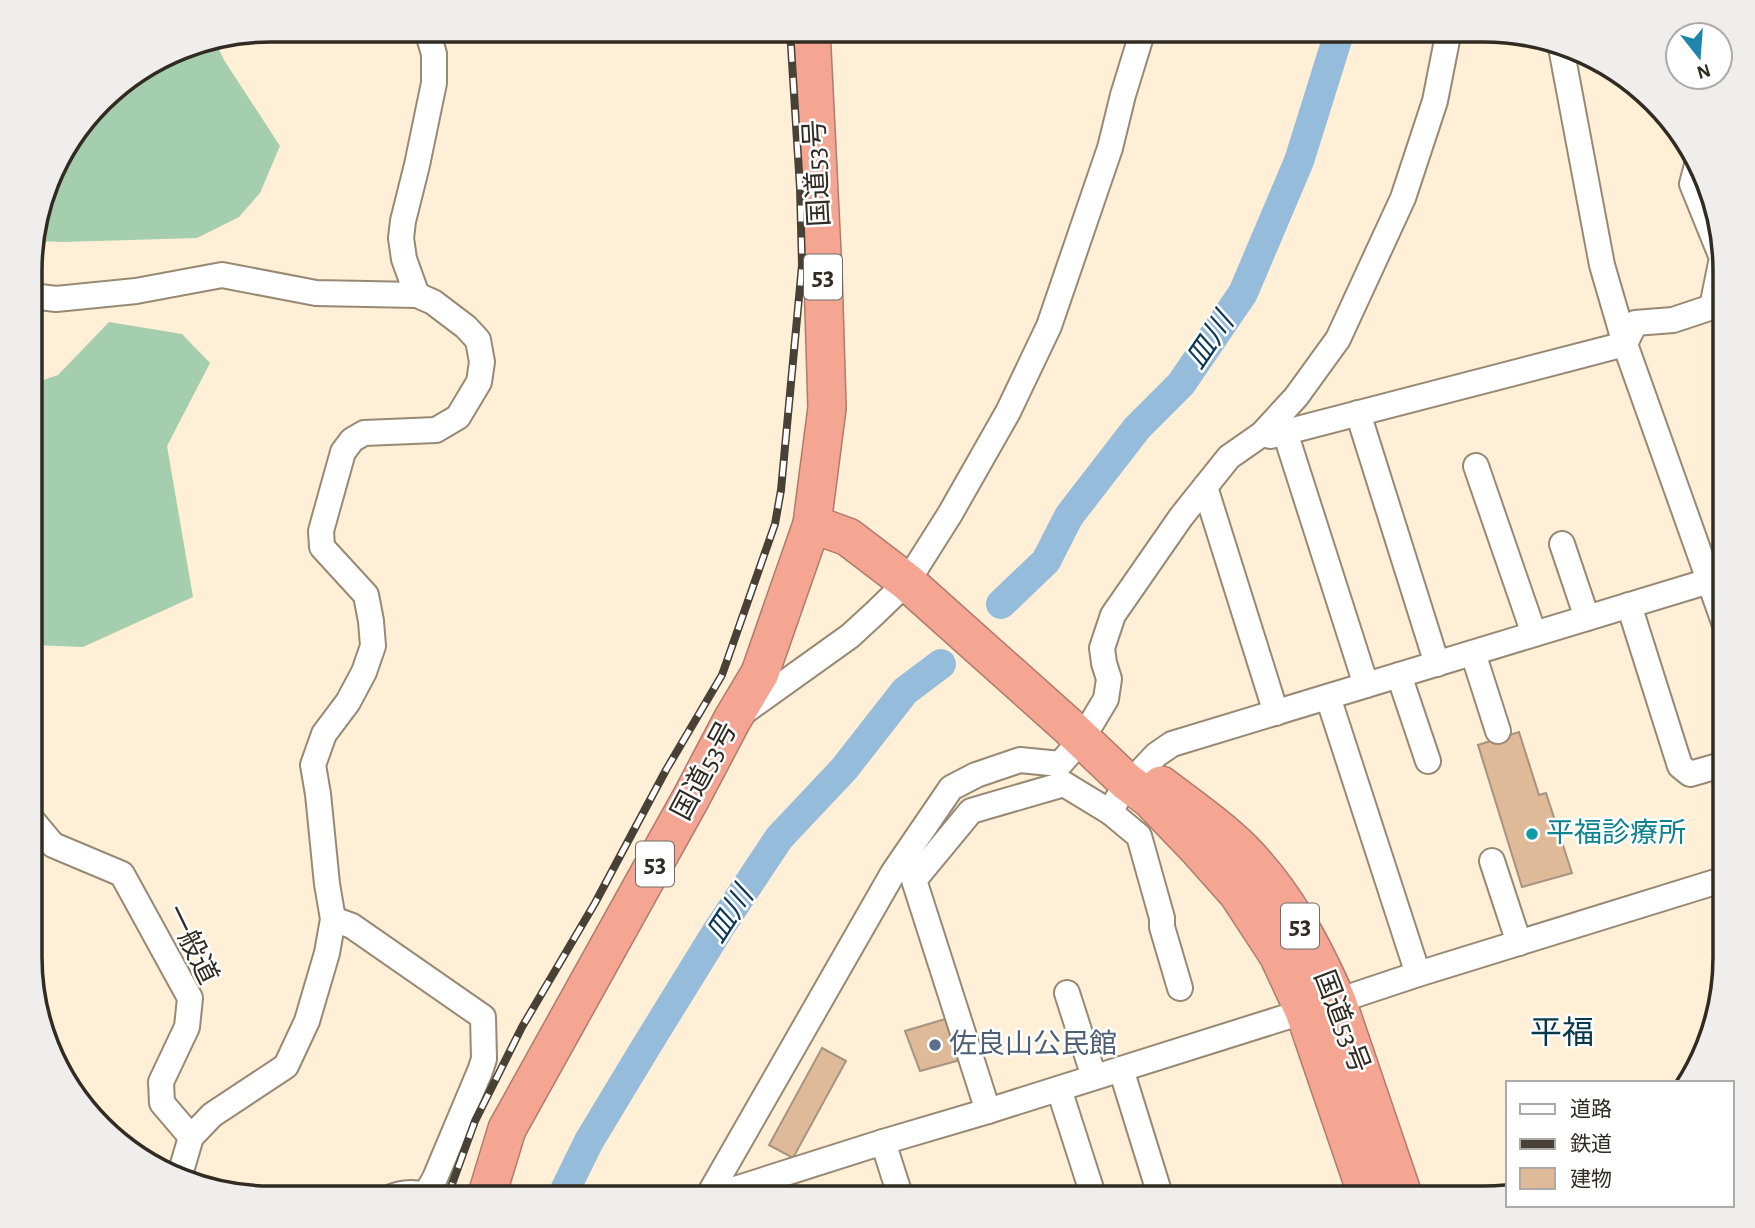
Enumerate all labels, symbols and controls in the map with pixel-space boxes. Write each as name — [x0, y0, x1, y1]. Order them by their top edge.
north arrow — [1664, 21, 1734, 91]
text: N — [1694, 60, 1713, 82]
street label: 国道53号 — [799, 119, 835, 227]
road number: 53 — [804, 254, 842, 300]
water label: 皿川 — [1181, 305, 1241, 374]
street label: 国道53号 — [666, 716, 743, 825]
place label: 平福診療所 — [1546, 818, 1686, 848]
marker: 平福診療所 — [1524, 826, 1540, 842]
road number: 53 — [636, 842, 674, 886]
water label: 皿川 — [701, 879, 761, 948]
street label: 一般道 — [160, 900, 224, 989]
road number: 53 — [1281, 903, 1319, 948]
street label: 国道53号 — [1309, 966, 1375, 1077]
district label: 平福 — [1530, 1016, 1594, 1049]
place label: 佐良山公民館 — [949, 1029, 1117, 1059]
marker: 佐良山公民館 — [927, 1037, 943, 1053]
legend — [1506, 1081, 1734, 1207]
text: 道路 — [1570, 1098, 1612, 1120]
text: 鉄道 — [1570, 1133, 1612, 1155]
text: 建物 — [1570, 1168, 1612, 1190]

